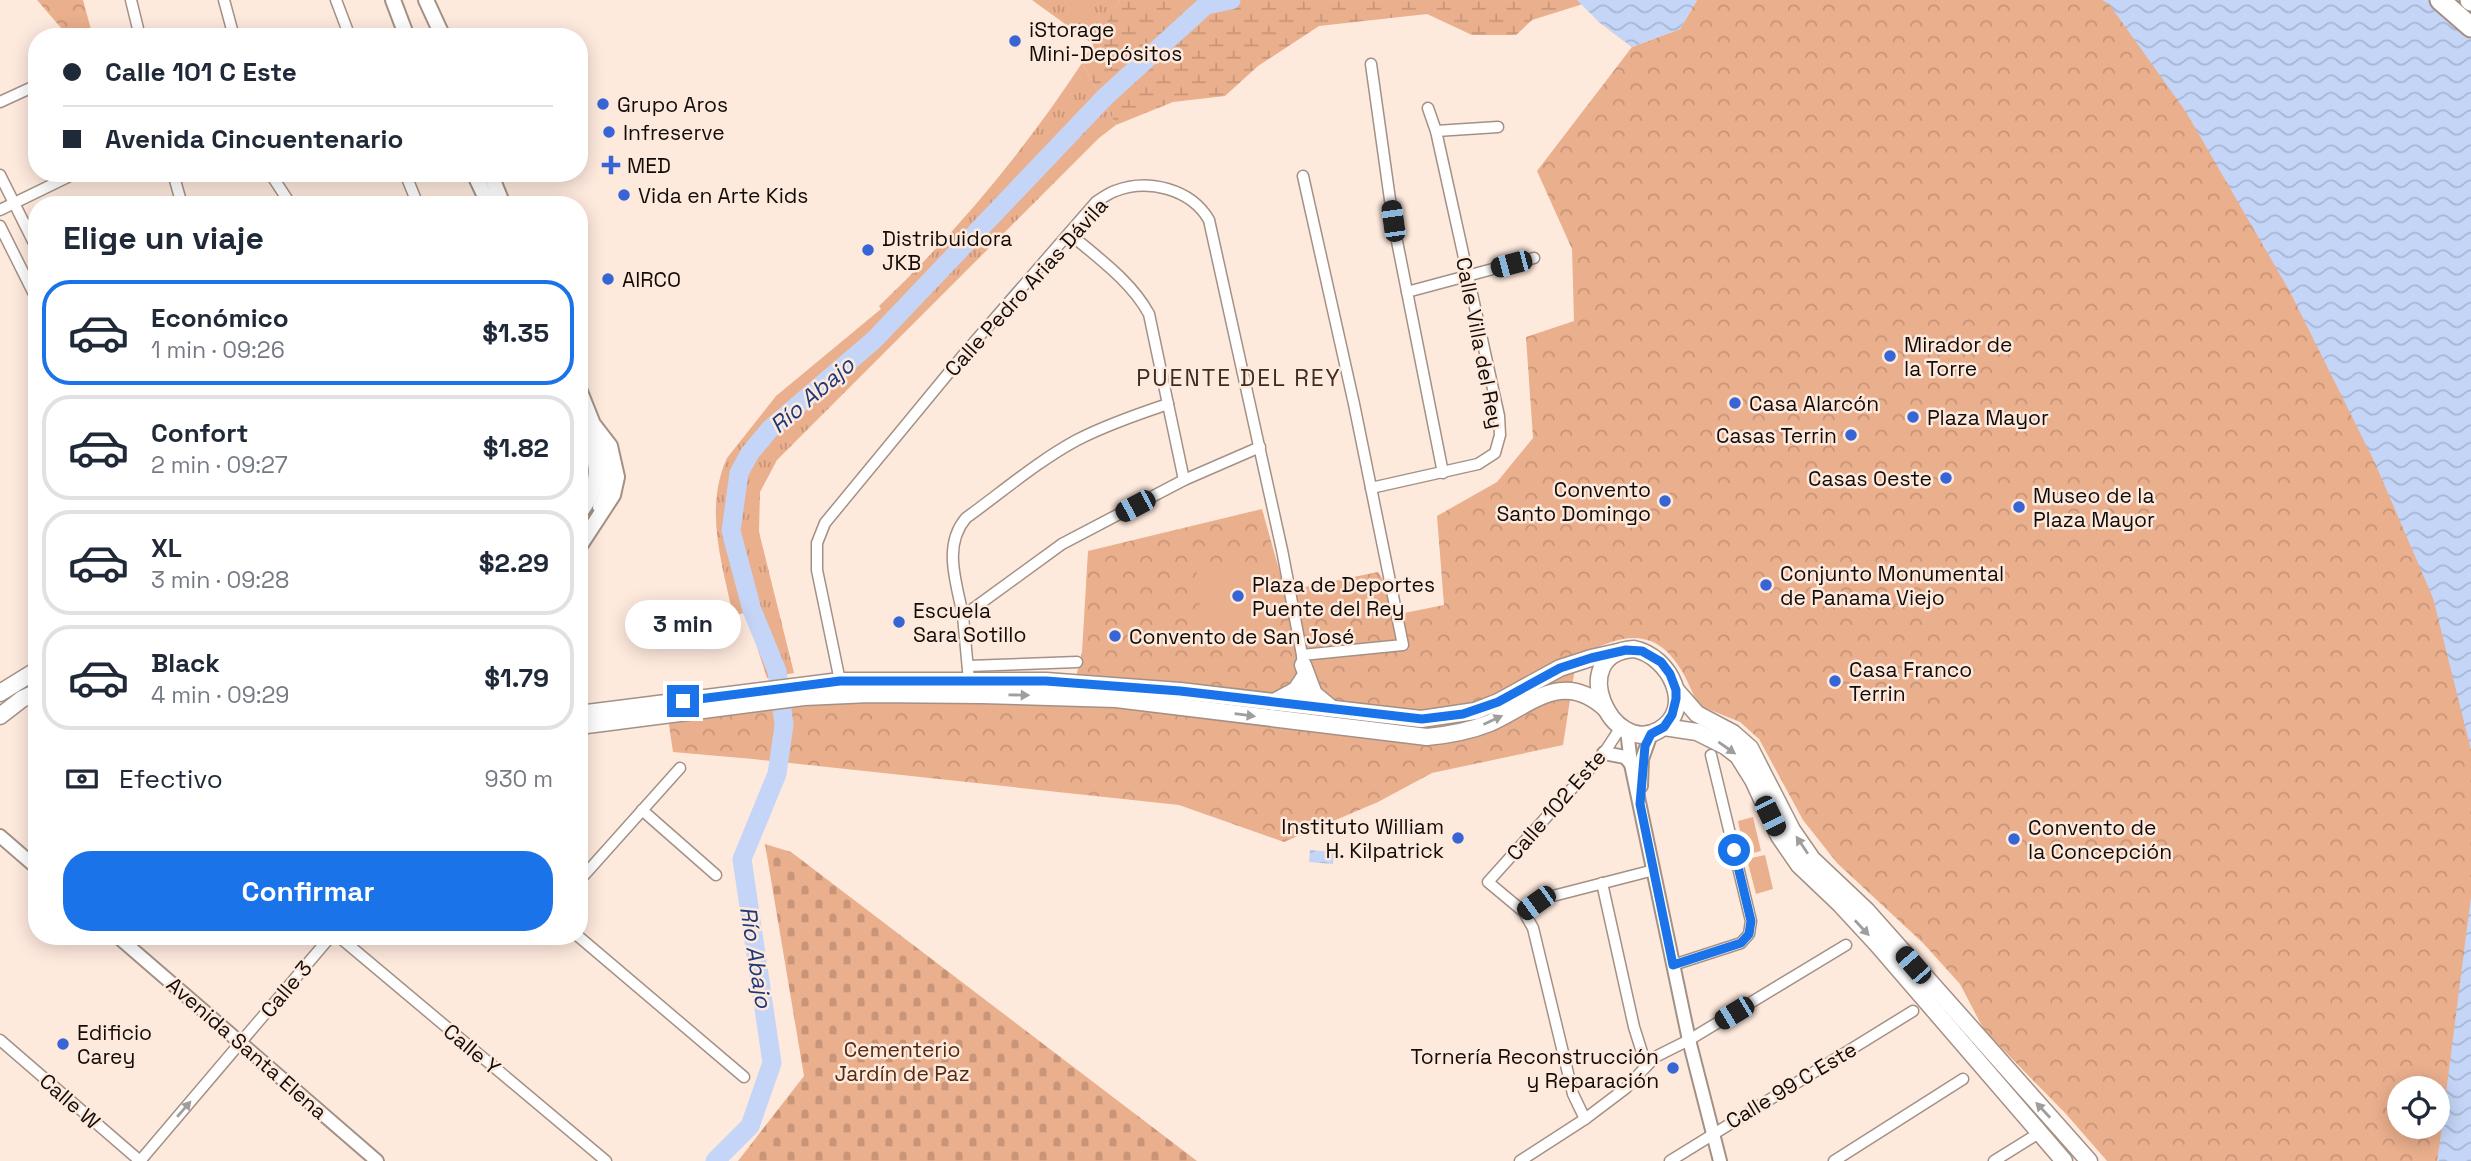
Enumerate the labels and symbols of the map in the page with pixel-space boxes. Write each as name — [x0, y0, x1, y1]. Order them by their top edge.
place label: iStorage Mini-Depósitos — [1029, 16, 1182, 67]
marker: iStorage Mini-Depósitos — [1007, 33, 1023, 49]
place label: Grupo Aros — [617, 91, 728, 118]
marker: Grupo Aros — [595, 96, 611, 112]
place label: Infreserve — [623, 119, 725, 146]
marker: Infreserve — [601, 124, 617, 140]
place label: MED — [627, 152, 671, 179]
marker: MED — [601, 155, 621, 175]
place label: Vida en Arte Kids — [638, 182, 808, 209]
marker: Vida en Arte Kids — [616, 187, 632, 203]
street label: Calle Pedro Arias Dávila — [939, 192, 1113, 382]
car — [1380, 199, 1407, 243]
place label: Distribuidora JKB — [882, 225, 1012, 276]
marker: Distribuidora JKB — [860, 242, 876, 258]
car — [1488, 248, 1535, 280]
street label: Calle Villa del Rey — [1450, 255, 1510, 431]
place label: AIRCO — [622, 266, 681, 293]
marker: AIRCO — [600, 271, 616, 287]
place label: Mirador de la Torre — [1904, 331, 2012, 382]
marker: Mirador de la Torre — [1882, 348, 1898, 364]
water label: Río Abajo — [764, 350, 861, 440]
district label: PUENTE DEL REY — [1136, 363, 1342, 393]
place label: Casa Alarcón — [1749, 390, 1879, 417]
marker: Casa Alarcón — [1727, 395, 1743, 411]
place label: Plaza Mayor — [1927, 404, 2049, 431]
marker: Plaza Mayor — [1905, 409, 1921, 425]
place label: Casas Terrin — [1716, 422, 1837, 449]
marker: Casas Terrin — [1843, 427, 1859, 443]
place label: Casas Oeste — [1808, 465, 1932, 492]
marker: Casas Oeste — [1938, 470, 1954, 486]
place label: Convento Santo Domingo — [1496, 476, 1651, 527]
place label: Museo de la Plaza Mayor — [2033, 482, 2155, 533]
car — [1112, 487, 1159, 525]
marker: Convento Santo Domingo — [1657, 493, 1673, 509]
marker: Museo de la Plaza Mayor — [2011, 499, 2027, 515]
place label: Conjunto Monumental de Panama Viejo — [1780, 560, 2004, 611]
place label: Plaza de Deportes Puente del Rey — [1252, 571, 1435, 622]
marker: Conjunto Monumental de Panama Viejo — [1758, 577, 1774, 593]
marker: Plaza de Deportes Puente del Rey — [1230, 588, 1246, 604]
place label: Escuela Sara Sotillo — [913, 597, 1026, 648]
callout: 3 min — [625, 600, 741, 648]
marker: Escuela Sara Sotillo — [891, 614, 907, 630]
place label: Convento de San José — [1129, 623, 1355, 650]
marker: Convento de San José — [1107, 628, 1123, 644]
place label: Casa Franco Terrin — [1849, 656, 1972, 707]
marker: Casa Franco Terrin — [1827, 673, 1843, 689]
route end — [667, 685, 699, 717]
one-way arrow — [1008, 689, 1030, 701]
one-way arrow — [1235, 709, 1257, 720]
one-way arrow — [1483, 714, 1503, 726]
one-way arrow — [1718, 741, 1736, 755]
street label: Calle 102 Este — [1500, 744, 1612, 866]
car — [1752, 793, 1789, 839]
place label: Instituto William H. Kilpatrick — [1281, 813, 1444, 864]
place label: Convento de la Concepción — [2028, 814, 2172, 865]
marker: Instituto William H. Kilpatrick — [1450, 830, 1466, 846]
marker: Convento de la Concepción — [2006, 831, 2022, 847]
route start — [1718, 834, 1750, 866]
one-way arrow — [1796, 835, 1809, 855]
car — [1513, 882, 1560, 924]
water label: Río Abajo — [733, 904, 779, 1011]
one-way arrow — [1854, 919, 1870, 937]
car — [1892, 942, 1935, 988]
street label: Calle 3 — [254, 955, 318, 1023]
street label: Avenida Santa Elena — [161, 971, 333, 1125]
car — [1711, 993, 1758, 1033]
street label: Calle Y — [438, 1017, 506, 1081]
place label: Edificio Carey — [77, 1019, 152, 1070]
street label: Calle 99 C Este — [1721, 1035, 1861, 1135]
marker: Edificio Carey — [55, 1036, 71, 1052]
park label: Cementerio Jardín de Paz — [834, 1036, 970, 1087]
place label: Tornería Reconstrucción y Reparación — [1411, 1043, 1659, 1094]
marker: Tornería Reconstrucción y Reparación — [1665, 1060, 1681, 1076]
street label: Calle W — [34, 1067, 106, 1135]
one-way arrow — [176, 1100, 192, 1118]
one-way arrow — [2035, 1101, 2051, 1119]

